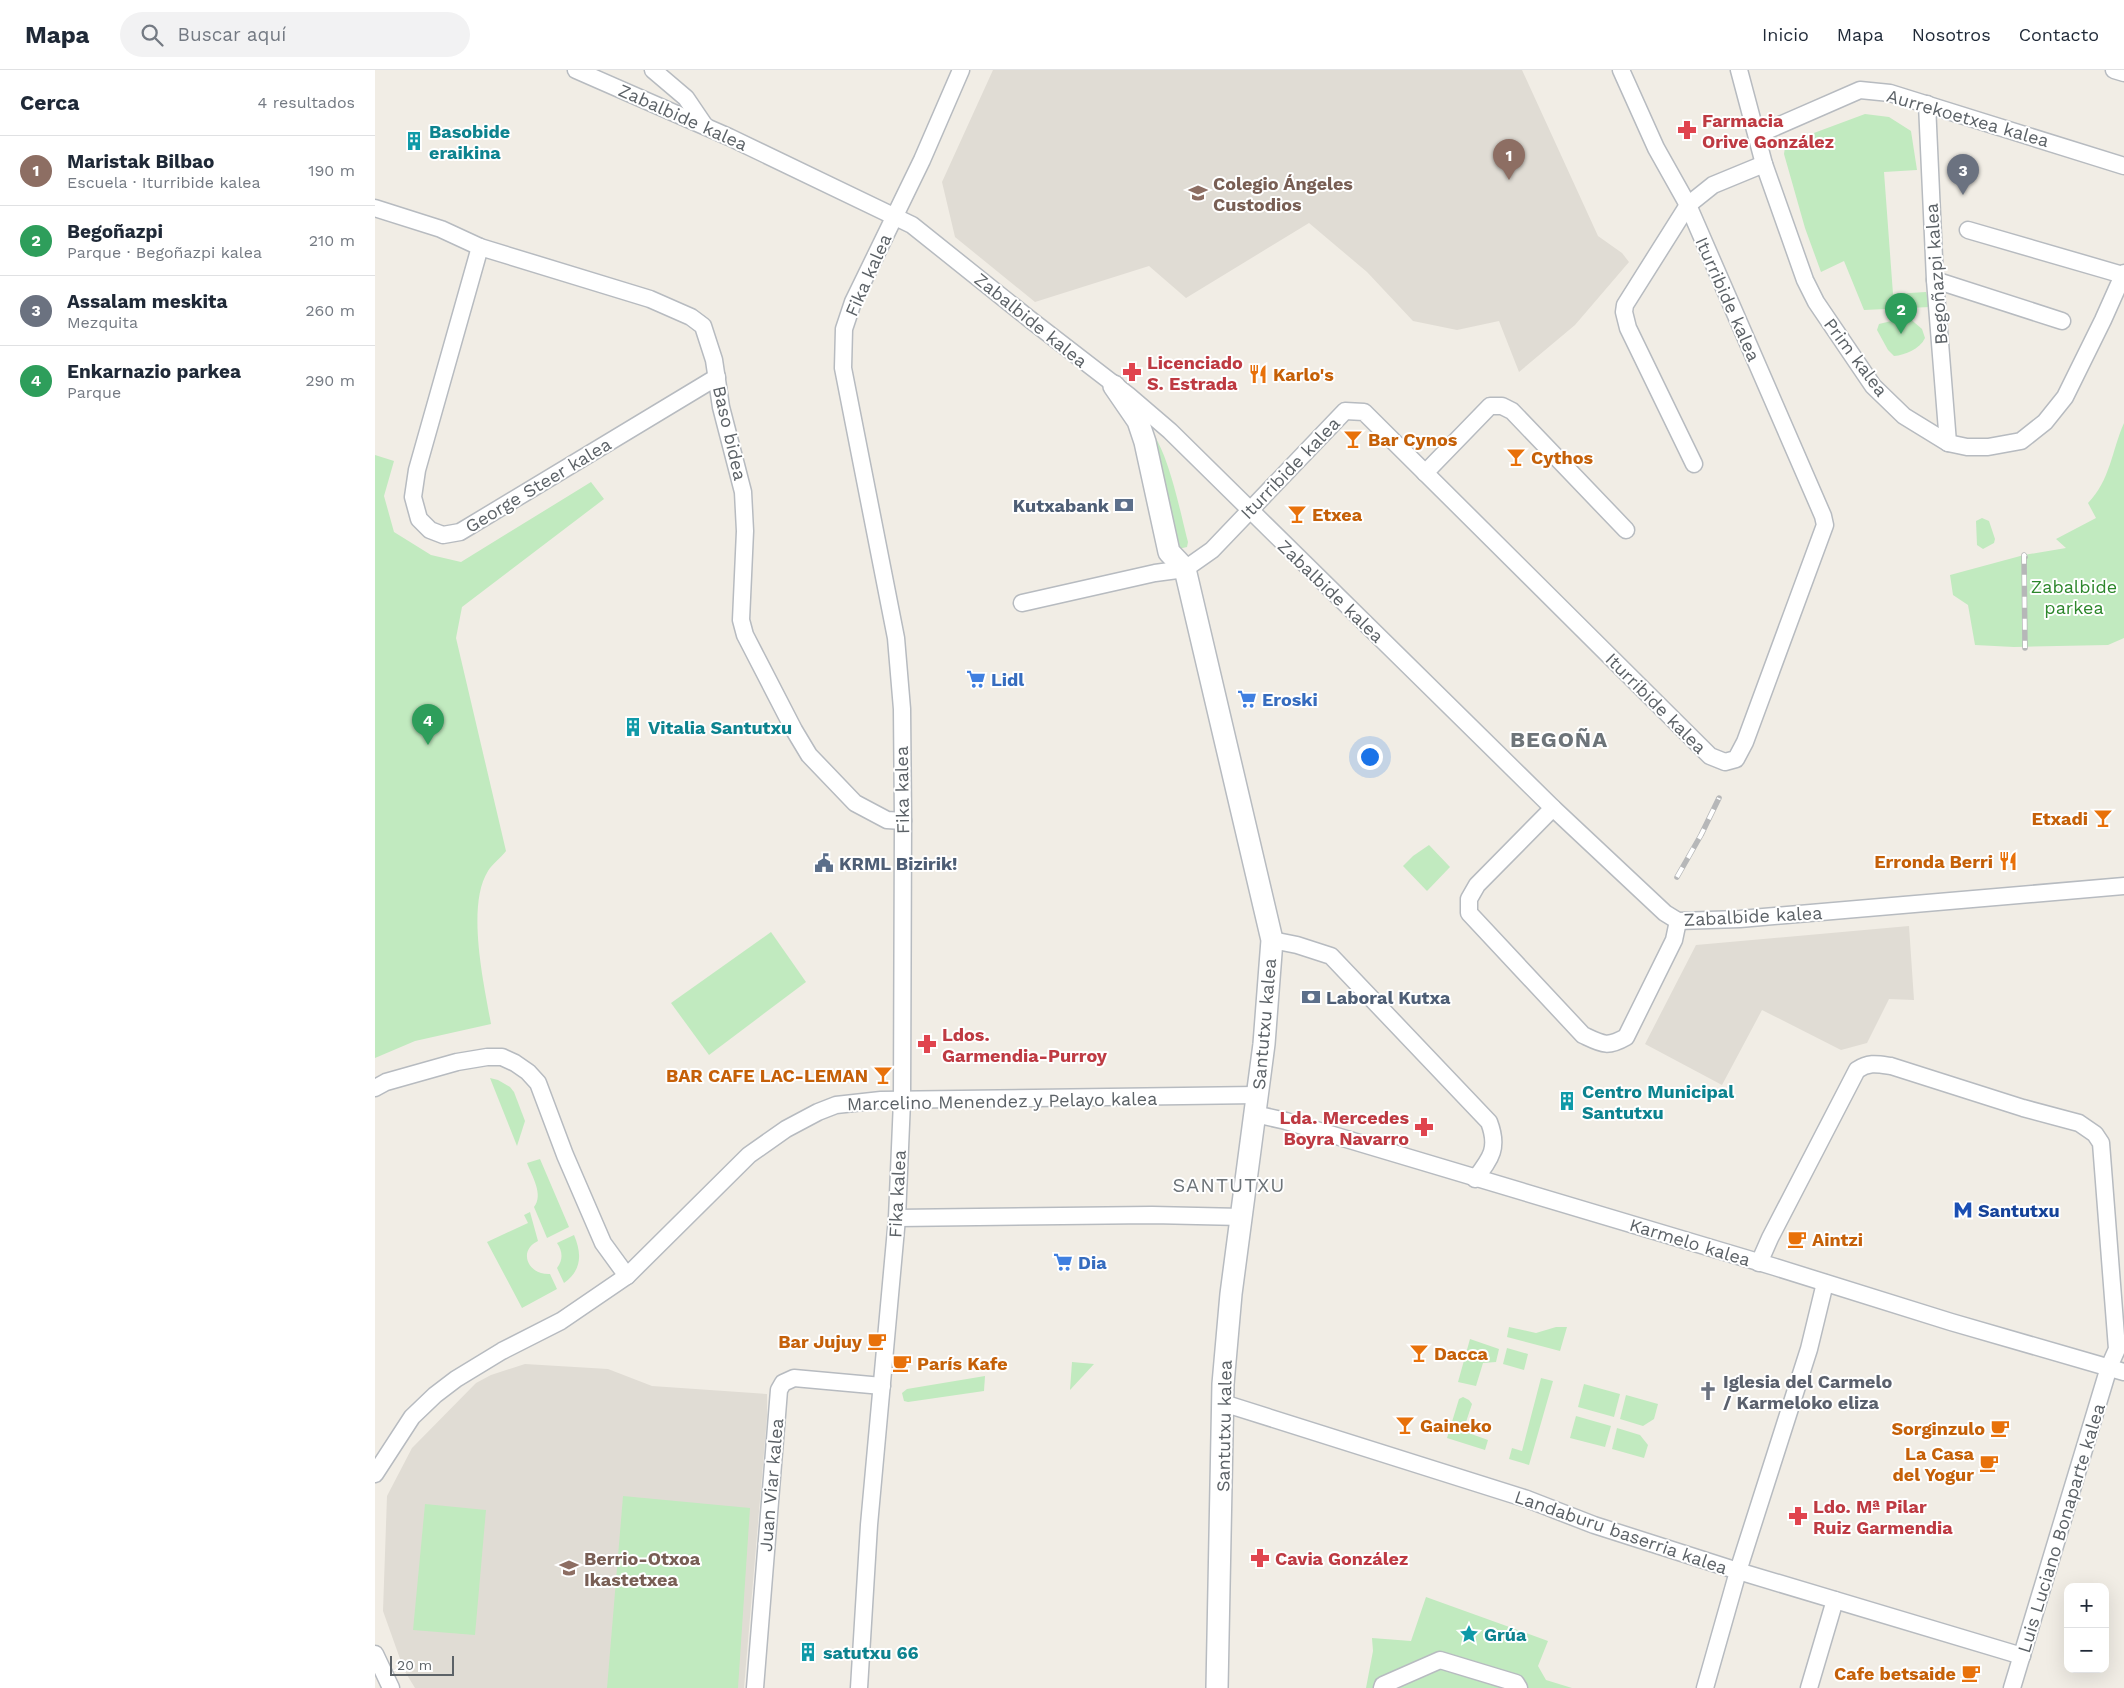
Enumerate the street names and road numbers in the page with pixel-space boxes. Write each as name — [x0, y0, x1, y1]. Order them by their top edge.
street label: Zabalbide kalea — [615, 79, 751, 155]
street label: Aurrekoetxea kalea — [1884, 85, 2052, 151]
street label: Begoñazpi kalea — [1921, 202, 1951, 346]
street label: Fika kalea — [841, 231, 895, 319]
street label: Iturribide kalea — [1691, 234, 1765, 364]
street label: Zabalbide kalea — [970, 268, 1092, 372]
street label: Prim kalea — [1820, 314, 1892, 400]
street label: Baso bidea — [709, 384, 751, 482]
street label: Iturribide kalea — [1236, 413, 1344, 523]
street label: George Steer kalea — [461, 433, 615, 537]
street label: Zabalbide kalea — [1274, 535, 1388, 647]
street label: Iturribide kalea — [1601, 648, 1711, 758]
street label: Fika kalea — [891, 746, 913, 834]
street label: Zabalbide kalea — [1683, 902, 1823, 930]
street label: Santutxu kalea — [1248, 957, 1280, 1091]
street label: Marcelino Menendez y Pelayo kalea — [847, 1088, 1157, 1114]
street label: Fika kalea — [884, 1150, 910, 1238]
street label: Karmelo kalea — [1627, 1214, 1753, 1270]
street label: Santutxu kalea — [1212, 1360, 1236, 1492]
street label: Luis Luciano Bonaparte kalea — [2013, 1401, 2109, 1655]
street label: Juan Viar kalea — [755, 1417, 787, 1553]
street label: Landaburu baserria kalea — [1512, 1486, 1730, 1578]

